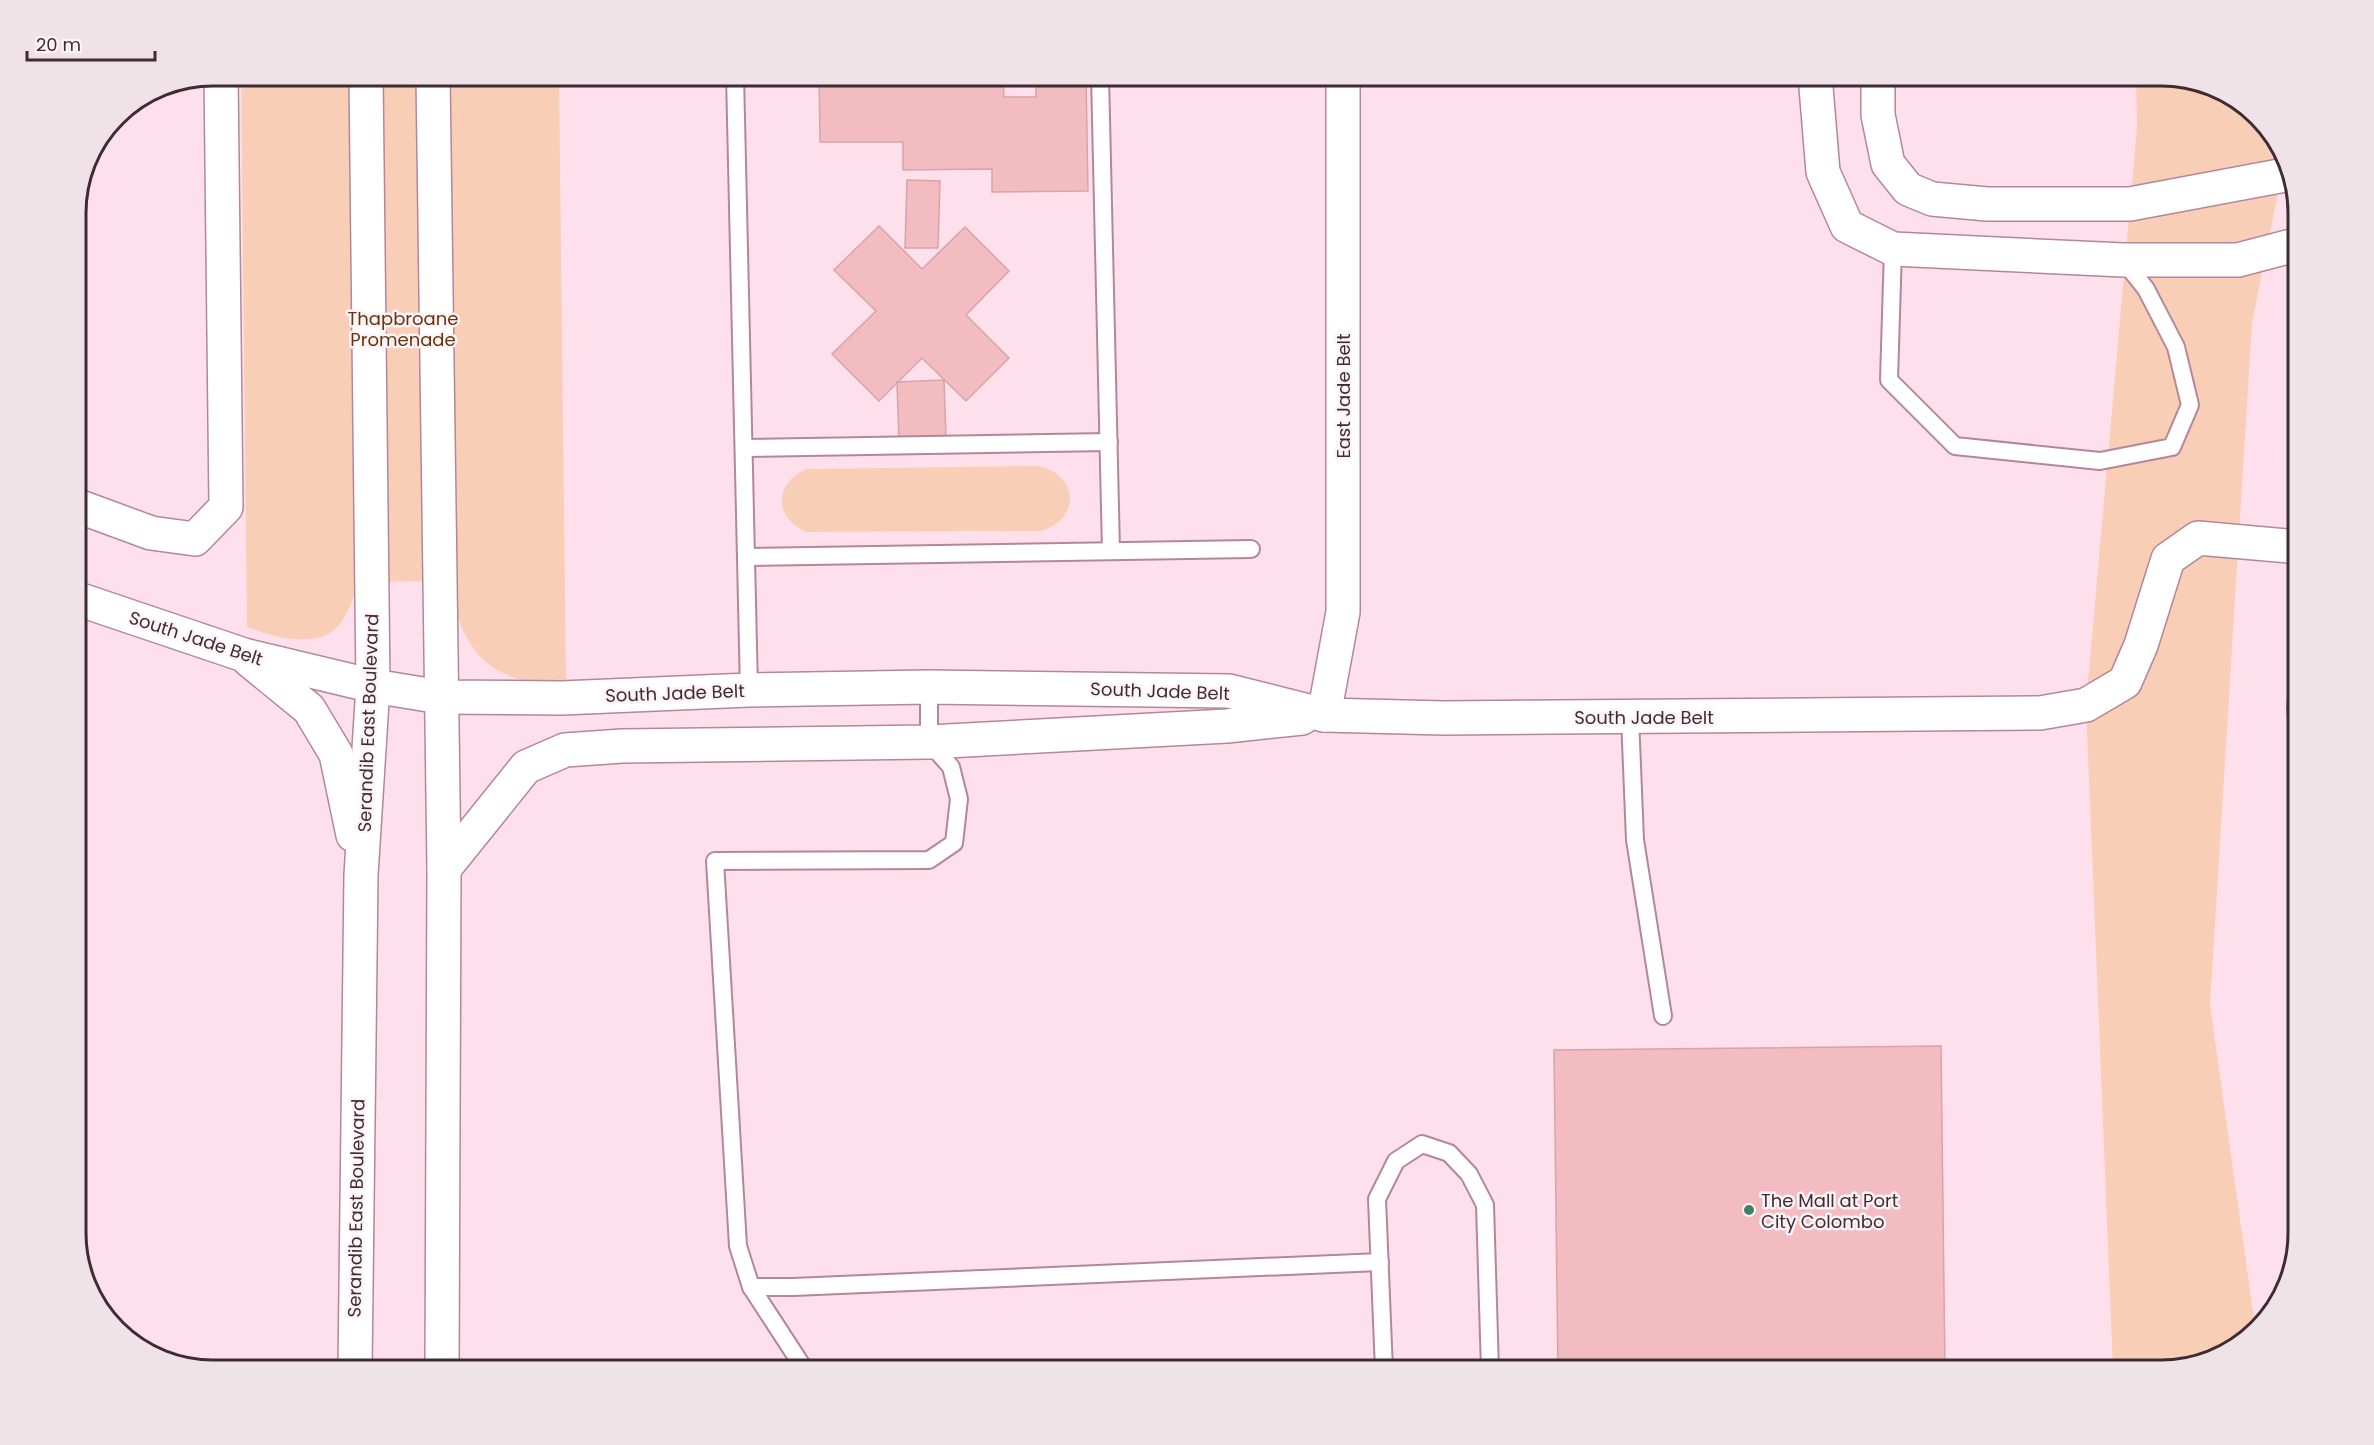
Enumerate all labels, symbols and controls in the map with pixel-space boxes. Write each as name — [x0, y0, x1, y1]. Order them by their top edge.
scale bar — [27, 24, 154, 62]
text: 20 m — [36, 32, 81, 57]
park label: Thapbroane Promenade — [348, 306, 458, 352]
street label: East Jade Belt — [1331, 333, 1356, 459]
street label: South Jade Belt — [126, 605, 266, 671]
street label: Serandib East Boulevard — [352, 613, 384, 833]
street label: South Jade Belt — [1090, 676, 1230, 706]
street label: South Jade Belt — [605, 678, 745, 708]
street label: South Jade Belt — [1574, 705, 1714, 730]
street label: Serandib East Boulevard — [342, 1098, 370, 1318]
place label: The Mall at Port City Colombo — [1761, 1188, 1898, 1234]
marker: The Mall at Port City Colombo — [1742, 1203, 1756, 1217]

